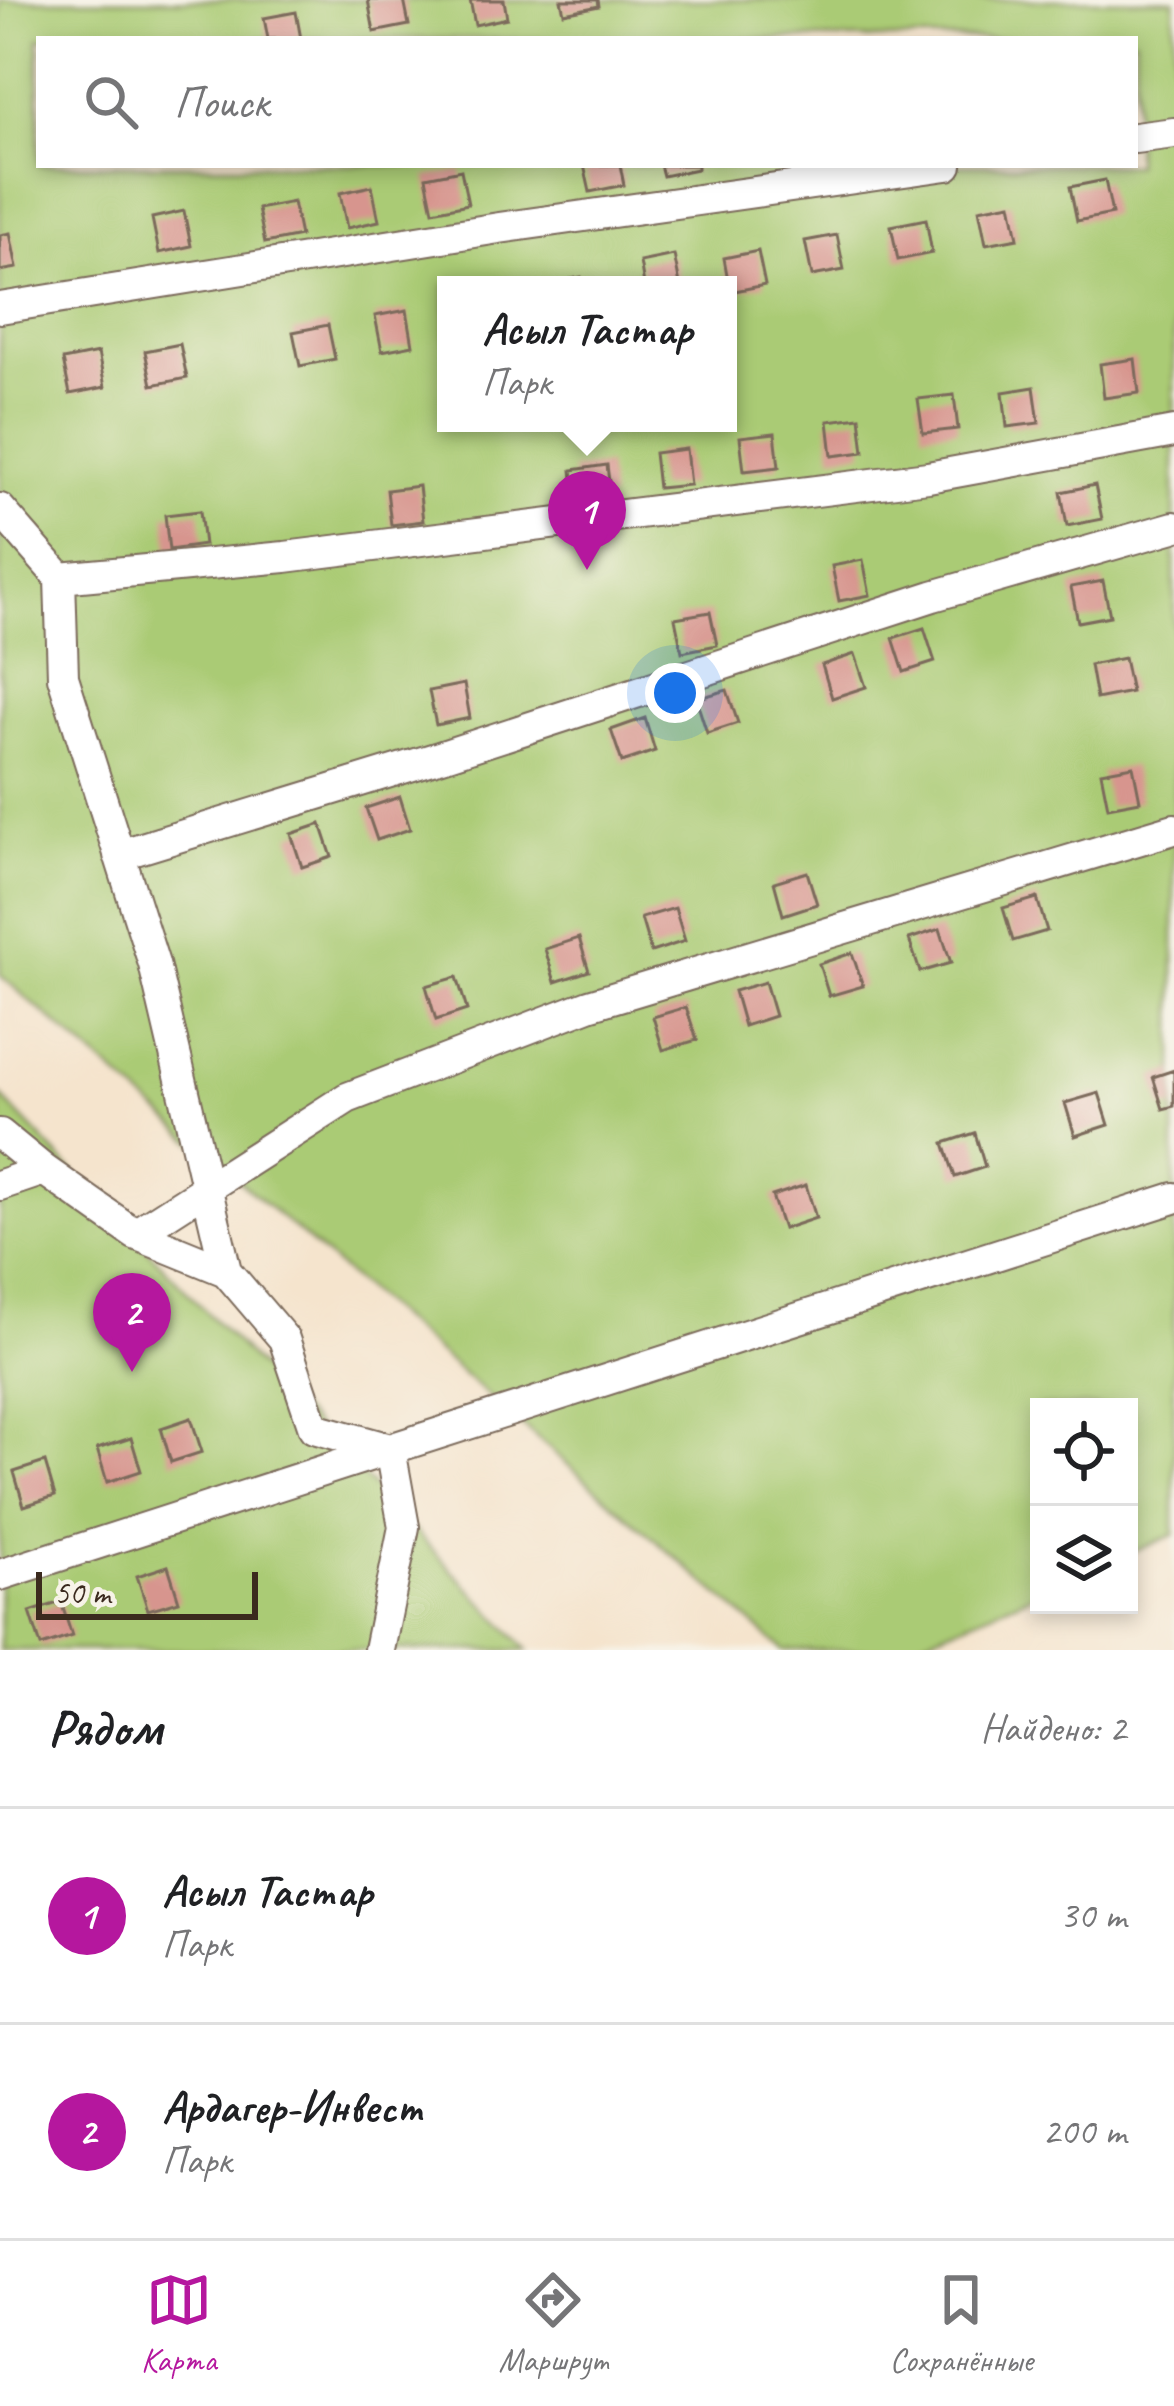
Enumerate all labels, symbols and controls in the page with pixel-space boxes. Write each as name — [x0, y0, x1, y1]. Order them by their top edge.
search box — [36, 36, 1138, 168]
icon: search — [78, 69, 144, 135]
text: Поиск — [174, 74, 269, 131]
popup — [437, 276, 737, 432]
text: Асыл Тастар — [482, 301, 692, 358]
text: Парк — [482, 358, 552, 407]
pin: 1 — [548, 471, 626, 570]
your location — [645, 663, 705, 723]
pin: 2 — [93, 1273, 171, 1372]
map controls — [1030, 1398, 1138, 1614]
button: locate — [1030, 1398, 1138, 1506]
button: layers — [1030, 1506, 1138, 1614]
scale bar — [36, 1566, 258, 1619]
text: 50 m — [54, 1572, 110, 1614]
text: Рядом — [48, 1696, 162, 1760]
text: Найдено: 2 — [981, 1704, 1126, 1753]
text: Асыл Тастар — [162, 1863, 372, 1920]
text: 1 — [78, 1891, 96, 1940]
text: 30 m — [1060, 1891, 1126, 1940]
text: Парк — [162, 1920, 232, 1969]
text: Ардагер-Инвест — [162, 2079, 420, 2136]
text: 2 — [78, 2107, 96, 2156]
text: 200 m — [1042, 2107, 1126, 2156]
text: Парк — [162, 2136, 232, 2185]
tab: Карта — [141, 2267, 217, 2381]
tab: Маршрут — [499, 2267, 608, 2381]
tab: Сохранённые — [890, 2267, 1033, 2381]

